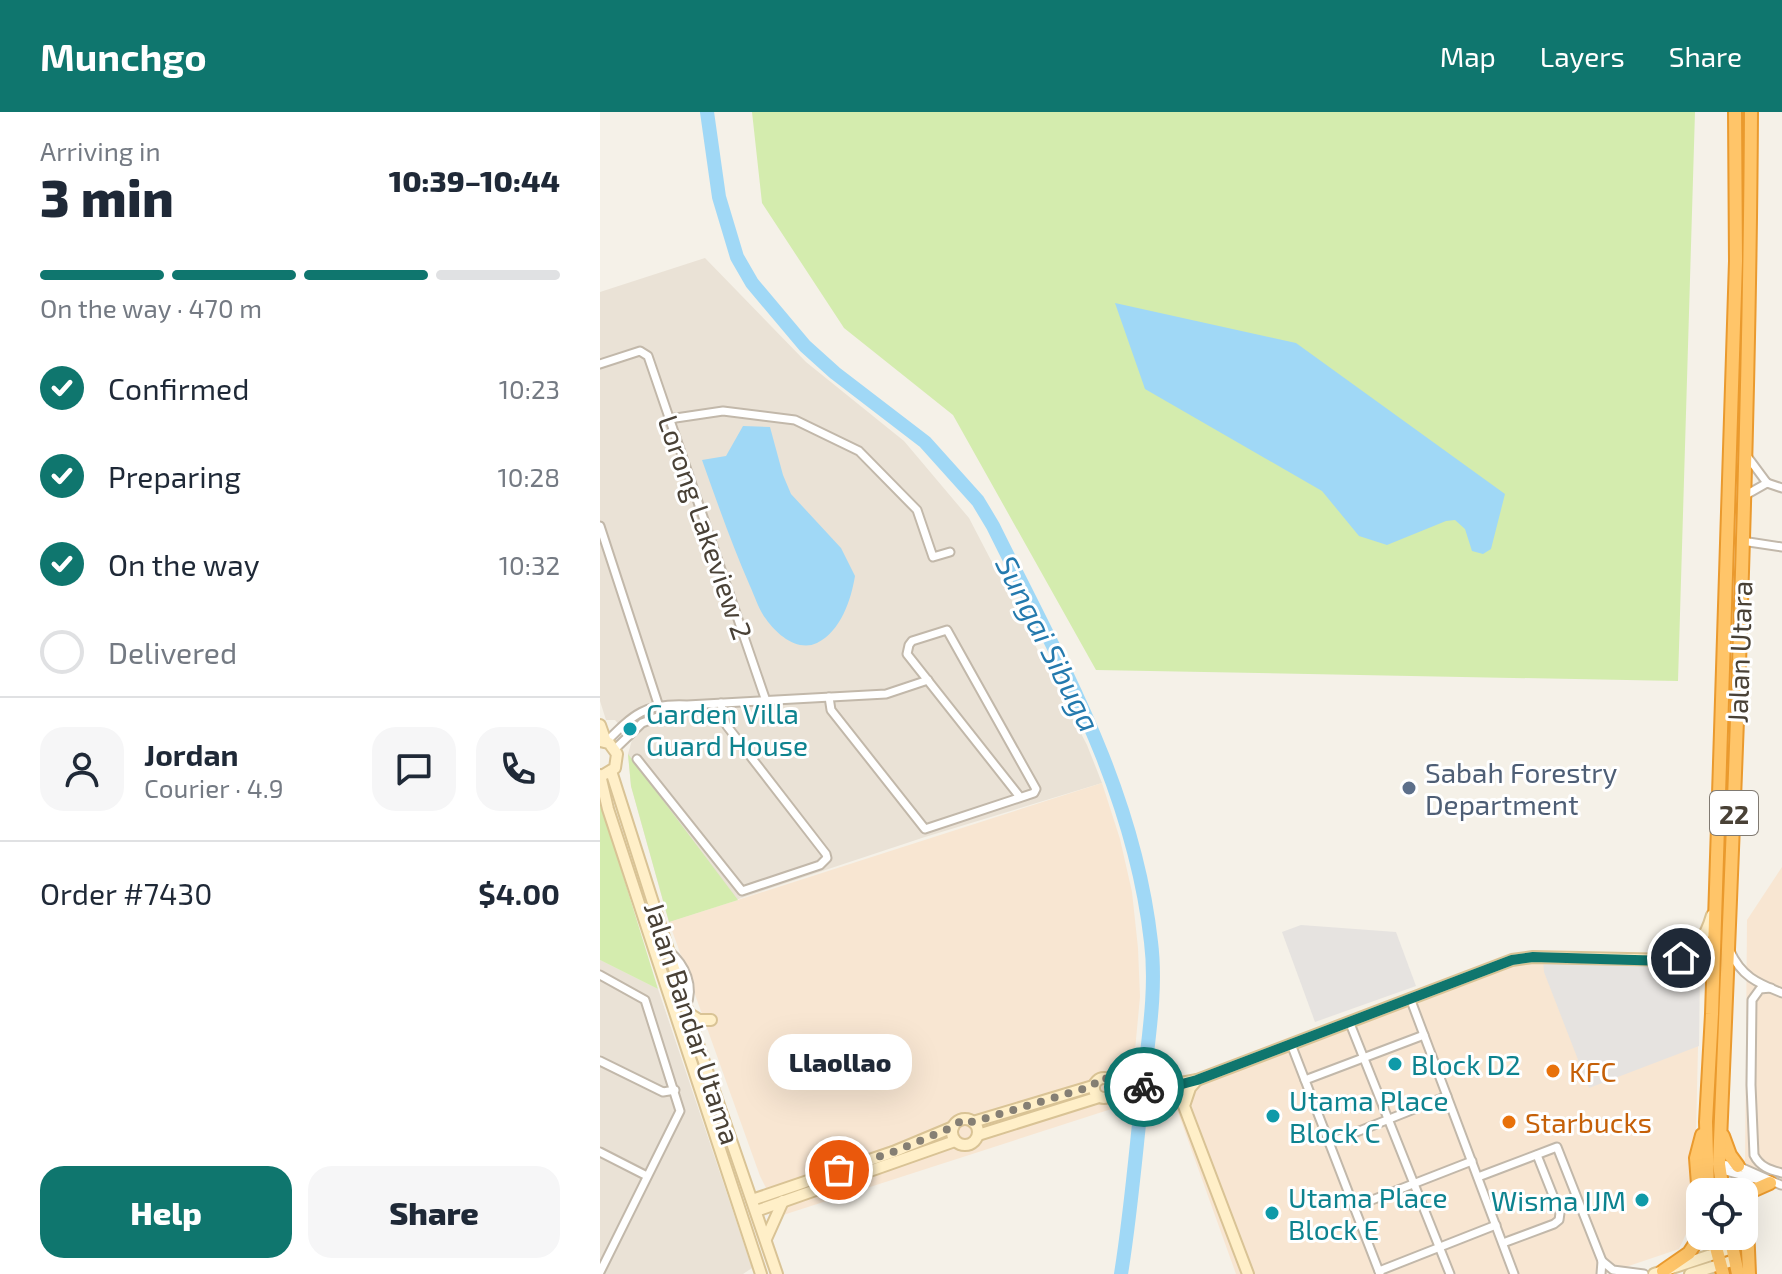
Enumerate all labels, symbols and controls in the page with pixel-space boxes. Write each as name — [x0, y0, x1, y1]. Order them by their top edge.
text: Munchgo — [40, 33, 207, 79]
text: Map — [1440, 39, 1496, 73]
text: Layers — [1540, 39, 1625, 73]
text: Share — [1669, 39, 1742, 73]
text: Arriving in — [40, 135, 161, 166]
text: 10:39–10:44 — [389, 162, 560, 198]
text: 3 min — [40, 165, 174, 227]
text: On the way · 470 m — [40, 292, 262, 323]
icon: check — [40, 366, 84, 410]
text: Confirmed — [108, 370, 249, 406]
text: 10:23 — [499, 373, 560, 404]
street label: Lorong Lakeview 2 — [652, 410, 760, 644]
icon: check — [40, 454, 84, 498]
text: Preparing — [108, 458, 241, 494]
text: 10:28 — [497, 461, 560, 492]
icon: check — [40, 542, 84, 586]
text: On the way — [108, 546, 260, 582]
text: 10:32 — [499, 549, 560, 580]
water label: Sungai Sibuga — [989, 549, 1109, 737]
street label: Jalan Utara — [1720, 580, 1758, 724]
text: Delivered — [108, 634, 237, 670]
place label: Garden Villa Guard House — [646, 696, 808, 762]
marker: Garden Villa Guard House — [621, 720, 639, 738]
button: person — [40, 727, 124, 811]
button: chat — [372, 727, 456, 811]
button: phone — [476, 727, 560, 811]
text: Jordan — [144, 736, 239, 772]
place label: Sabah Forestry Department — [1425, 755, 1617, 821]
text: Courier · 4.9 — [144, 772, 284, 803]
marker: Sabah Forestry Department — [1400, 779, 1418, 797]
road number: 22 — [1710, 791, 1758, 835]
text: Order #7430 — [40, 875, 212, 911]
text: $4.00 — [478, 875, 560, 911]
street label: Jalan Bandar Utama — [638, 897, 748, 1149]
pin — [1647, 924, 1715, 992]
icon: home — [1659, 936, 1703, 980]
callout: Llaollao — [767, 1034, 911, 1090]
text: Llaollao — [789, 1046, 891, 1077]
courier — [1104, 1047, 1184, 1127]
place label: Block D2 — [1411, 1047, 1521, 1081]
place label: KFC — [1569, 1054, 1616, 1088]
marker: Block D2 — [1386, 1055, 1404, 1073]
marker: KFC — [1544, 1062, 1562, 1080]
icon: bike — [1122, 1065, 1166, 1109]
place label: Utama Place Block C — [1289, 1083, 1449, 1149]
place label: Starbucks — [1525, 1105, 1652, 1139]
marker: Utama Place Block C — [1264, 1107, 1282, 1125]
marker: Starbucks — [1500, 1113, 1518, 1131]
pin — [805, 1136, 873, 1204]
icon: bag — [817, 1148, 861, 1192]
button: Help — [40, 1166, 292, 1258]
button: Share — [308, 1166, 560, 1258]
map controls — [1686, 1178, 1758, 1250]
button: locate — [1686, 1178, 1758, 1250]
place label: Utama Place Block E — [1288, 1180, 1448, 1246]
place label: Wisma IJM — [1491, 1183, 1626, 1217]
marker: Wisma IJM — [1633, 1191, 1651, 1209]
marker: Utama Place Block E — [1263, 1204, 1281, 1222]

